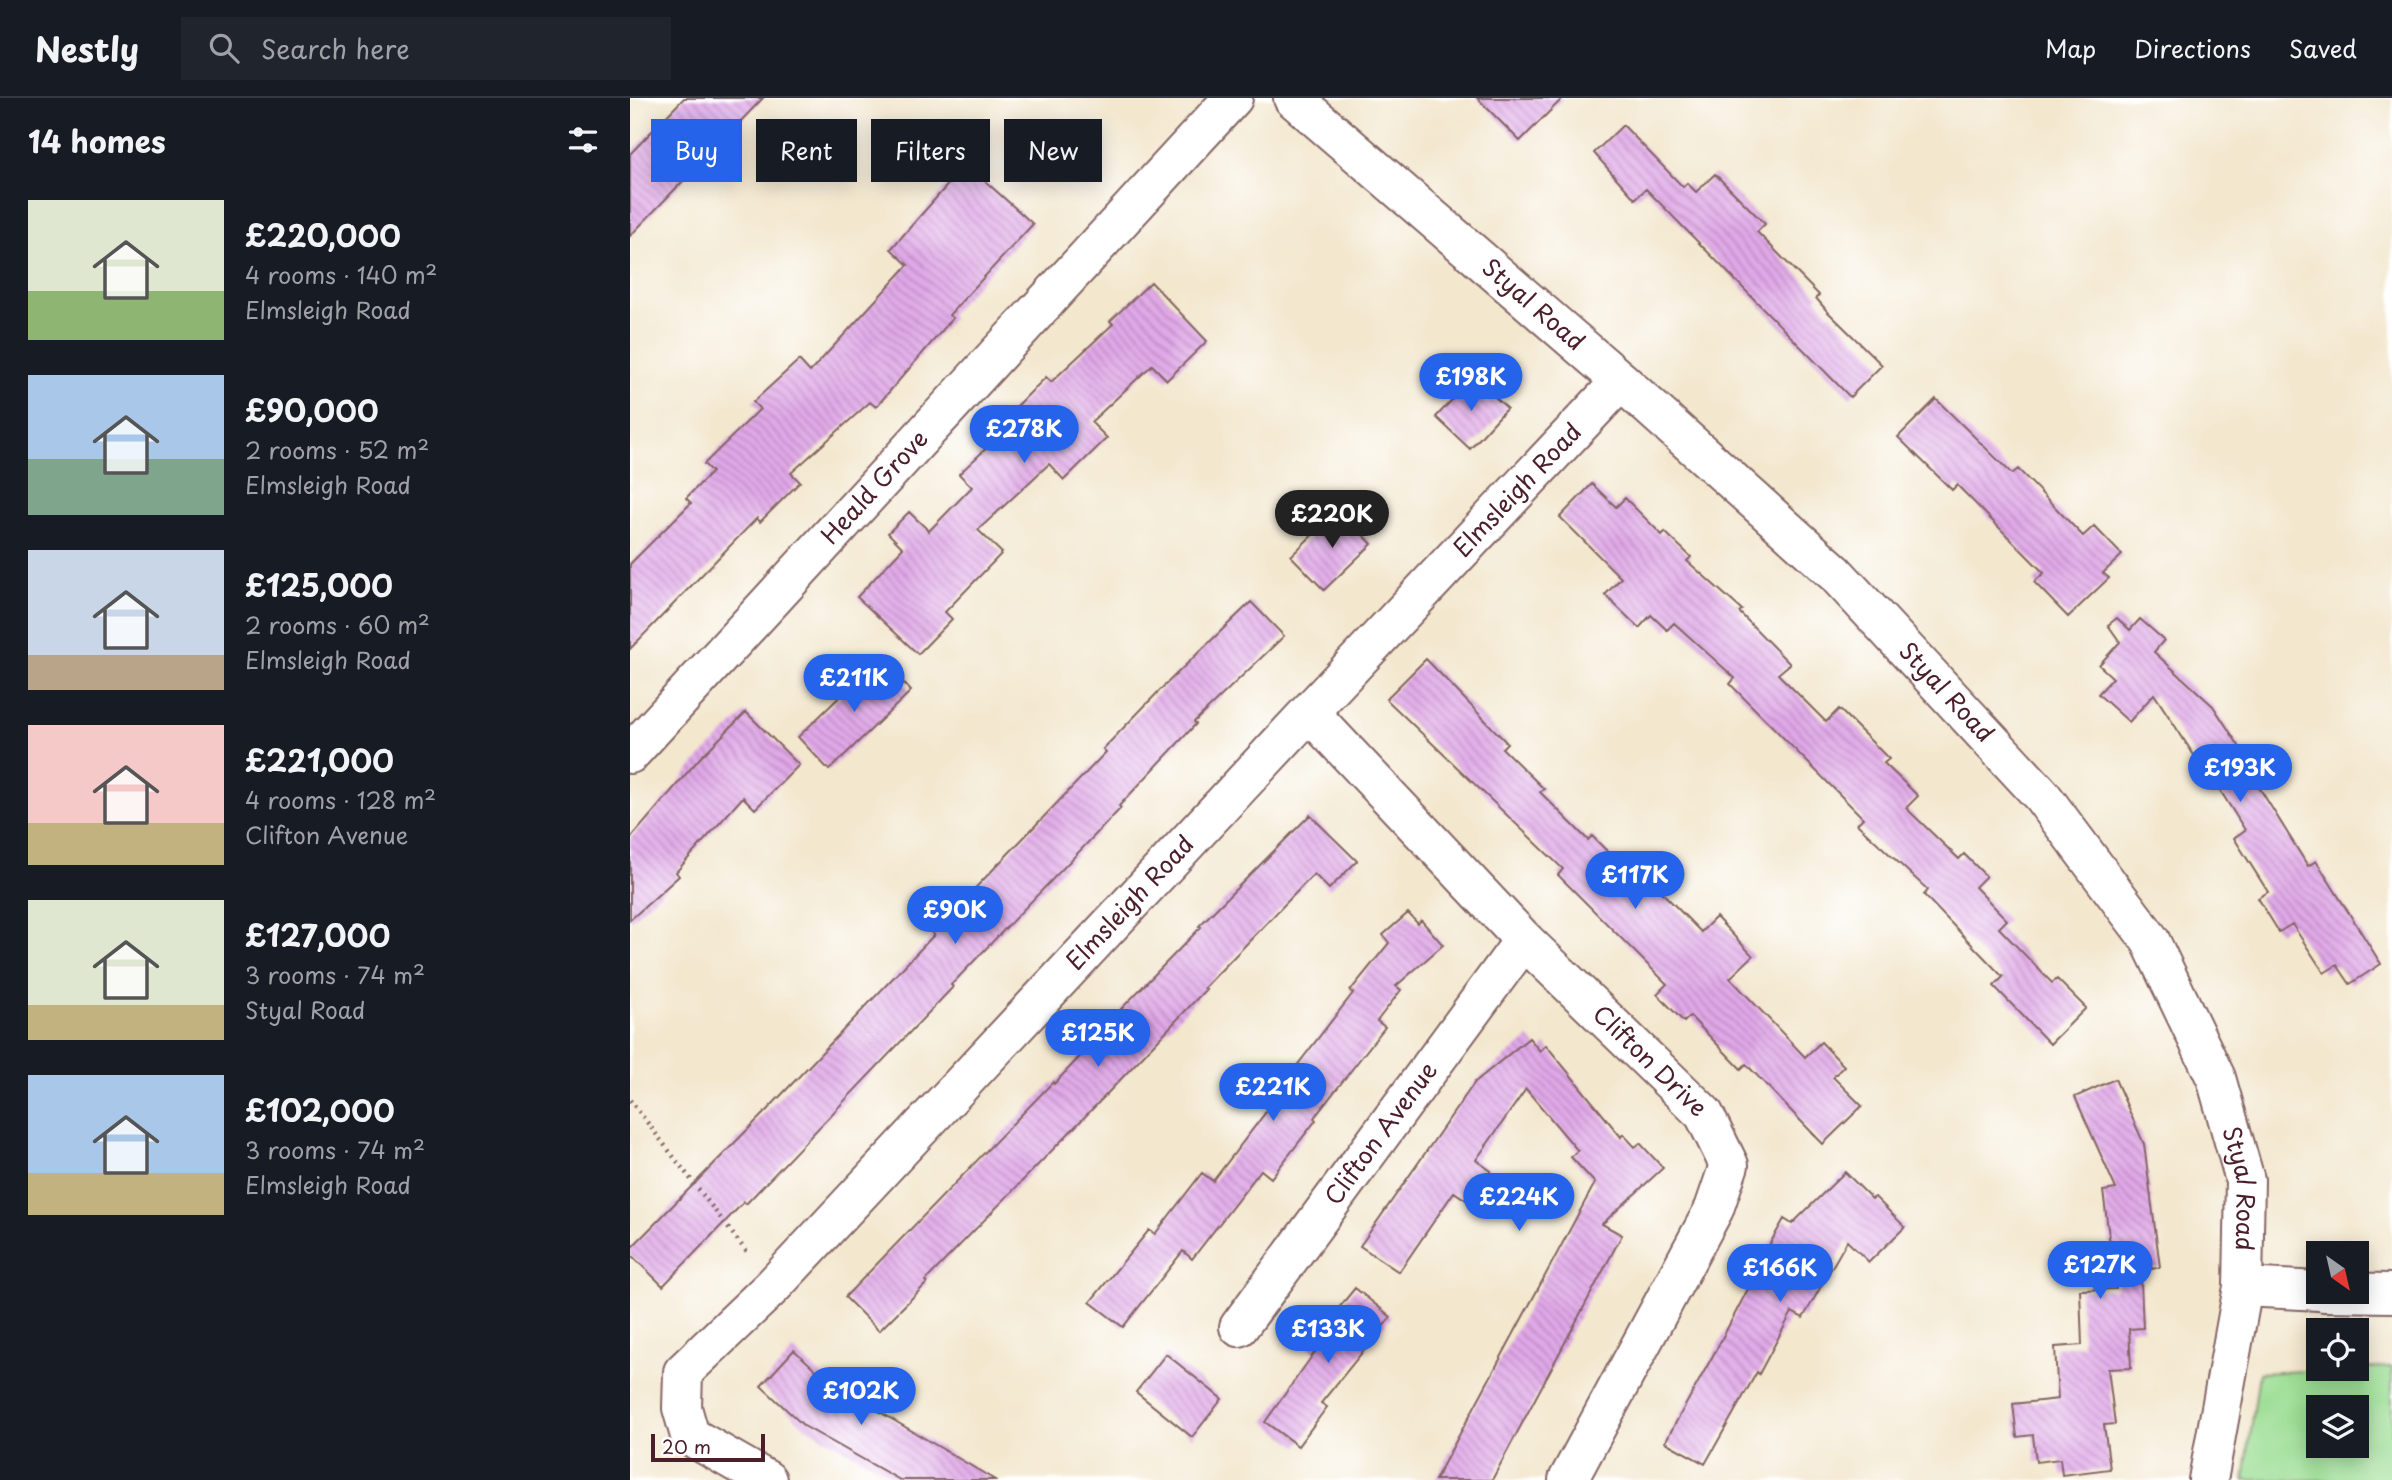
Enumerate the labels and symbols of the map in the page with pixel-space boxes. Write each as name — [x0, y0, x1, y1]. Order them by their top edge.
street label: Styal Road — [1475, 249, 1594, 358]
pin: £198K — [1422, 354, 1520, 413]
pin: £278K — [975, 406, 1073, 465]
street label: Elmsleigh Road — [1444, 414, 1589, 565]
street label: Heald Grove — [811, 421, 936, 551]
pin: £220K — [1283, 490, 1381, 550]
street label: Styal Road — [1892, 633, 2003, 750]
pin: £211K — [805, 654, 903, 714]
pin: £193K — [2191, 744, 2289, 804]
street label: Elmsleigh Road — [1057, 826, 1201, 977]
pin: £117K — [1586, 852, 1684, 911]
pin: £90K — [914, 886, 996, 946]
street label: Clifton Drive — [1585, 996, 1716, 1124]
pin: £125K — [1049, 1010, 1147, 1069]
street label: Clifton Avenue — [1315, 1053, 1445, 1212]
pin: £221K — [1224, 1063, 1322, 1123]
street label: Styal Road — [2215, 1122, 2265, 1251]
pin: £224K — [1470, 1174, 1568, 1233]
north arrow — [2306, 1241, 2370, 1304]
pin: £127K — [2051, 1242, 2149, 1301]
pin: £166K — [1731, 1244, 1829, 1304]
pin: £133K — [1279, 1306, 1377, 1365]
pin: £102K — [812, 1368, 910, 1427]
scale bar — [651, 1431, 765, 1463]

